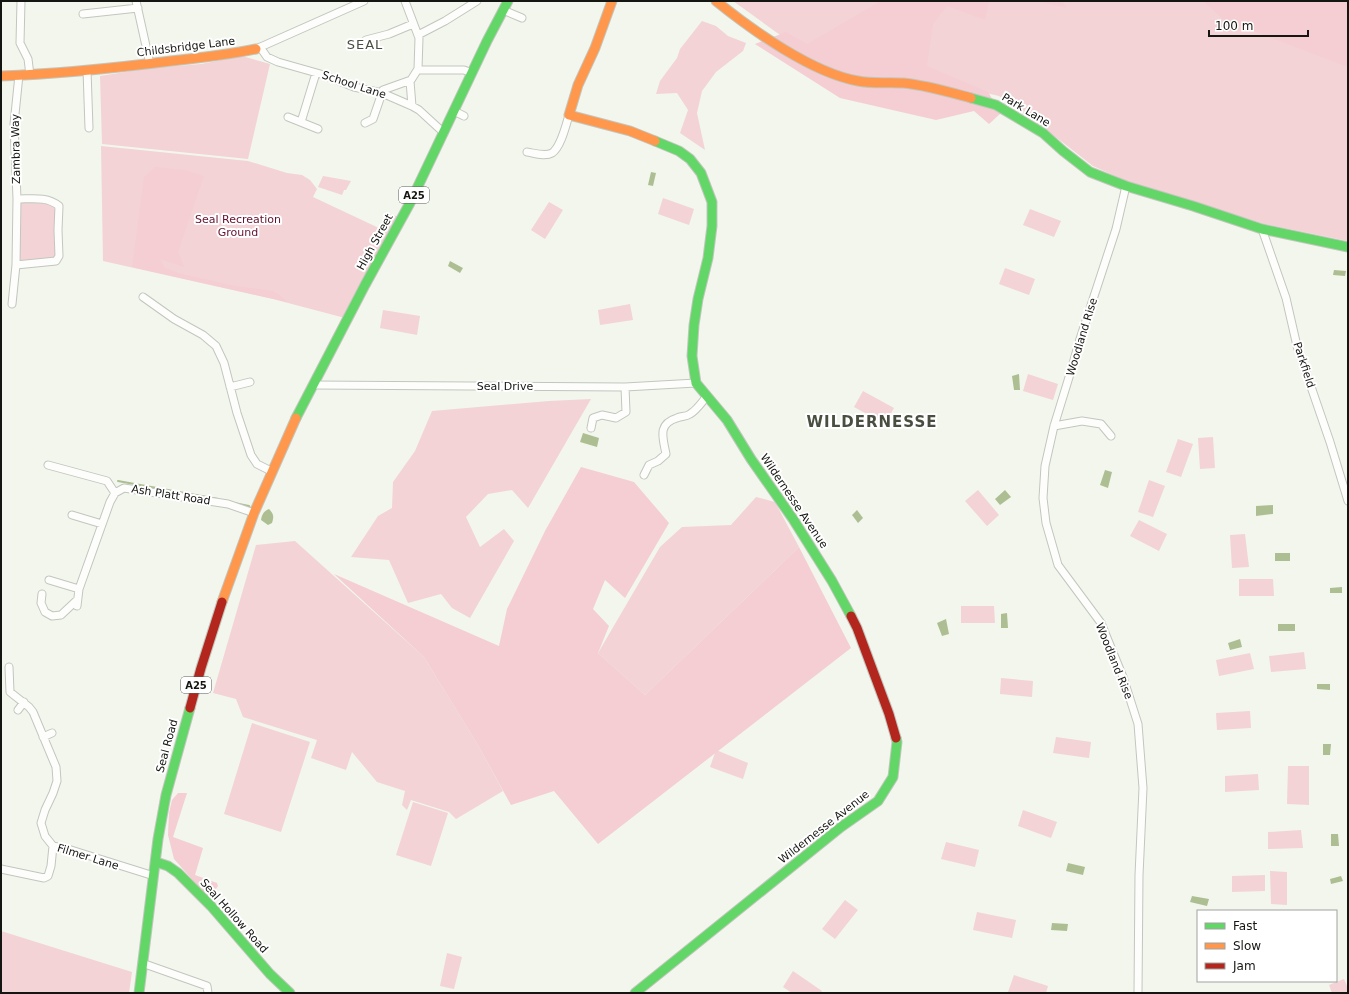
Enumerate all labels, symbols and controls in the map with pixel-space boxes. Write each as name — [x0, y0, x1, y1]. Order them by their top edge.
scale bar — [1209, 12, 1308, 38]
text: 100 m — [1215, 19, 1253, 33]
street label: Childsbridge Lane — [136, 34, 236, 59]
district label: SEAL — [347, 37, 383, 52]
street label: School Lane — [320, 69, 388, 102]
street label: Park Lane — [1000, 91, 1053, 130]
street label: Zambra Way — [9, 113, 23, 184]
road number: A25 — [399, 187, 429, 203]
street label: High Street — [354, 211, 396, 272]
park label: Seal Recreation Ground — [195, 213, 281, 239]
street label: Woodland Rise — [1064, 296, 1100, 378]
street label: Parkfield — [1290, 340, 1318, 390]
street label: Seal Drive — [477, 380, 533, 393]
district label: WILDERNESSE — [807, 413, 937, 431]
street label: Wildernesse Avenue — [758, 451, 831, 551]
street label: Ash Platt Road — [131, 482, 211, 508]
street label: Woodland Rise — [1093, 621, 1135, 701]
road number: A25 — [181, 677, 211, 693]
street label: Seal Road — [154, 718, 180, 774]
street label: Wildernesse Avenue — [776, 788, 872, 866]
street label: Filmer Lane — [56, 841, 121, 873]
street label: Seal Hollow Road — [197, 876, 271, 956]
legend — [1197, 910, 1337, 982]
text: Fast — [1233, 919, 1257, 933]
text: Slow — [1233, 939, 1261, 953]
text: Jam — [1232, 959, 1256, 973]

